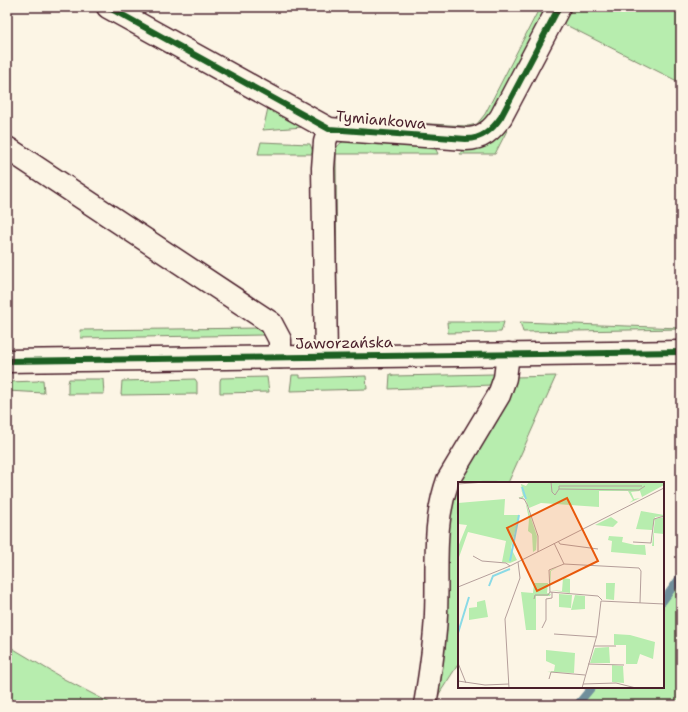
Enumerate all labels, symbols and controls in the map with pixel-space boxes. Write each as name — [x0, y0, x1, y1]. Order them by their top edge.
street label: Tymiankowa — [335, 106, 428, 134]
street label: Jaworzańska — [295, 332, 394, 354]
inset map — [458, 482, 664, 688]

